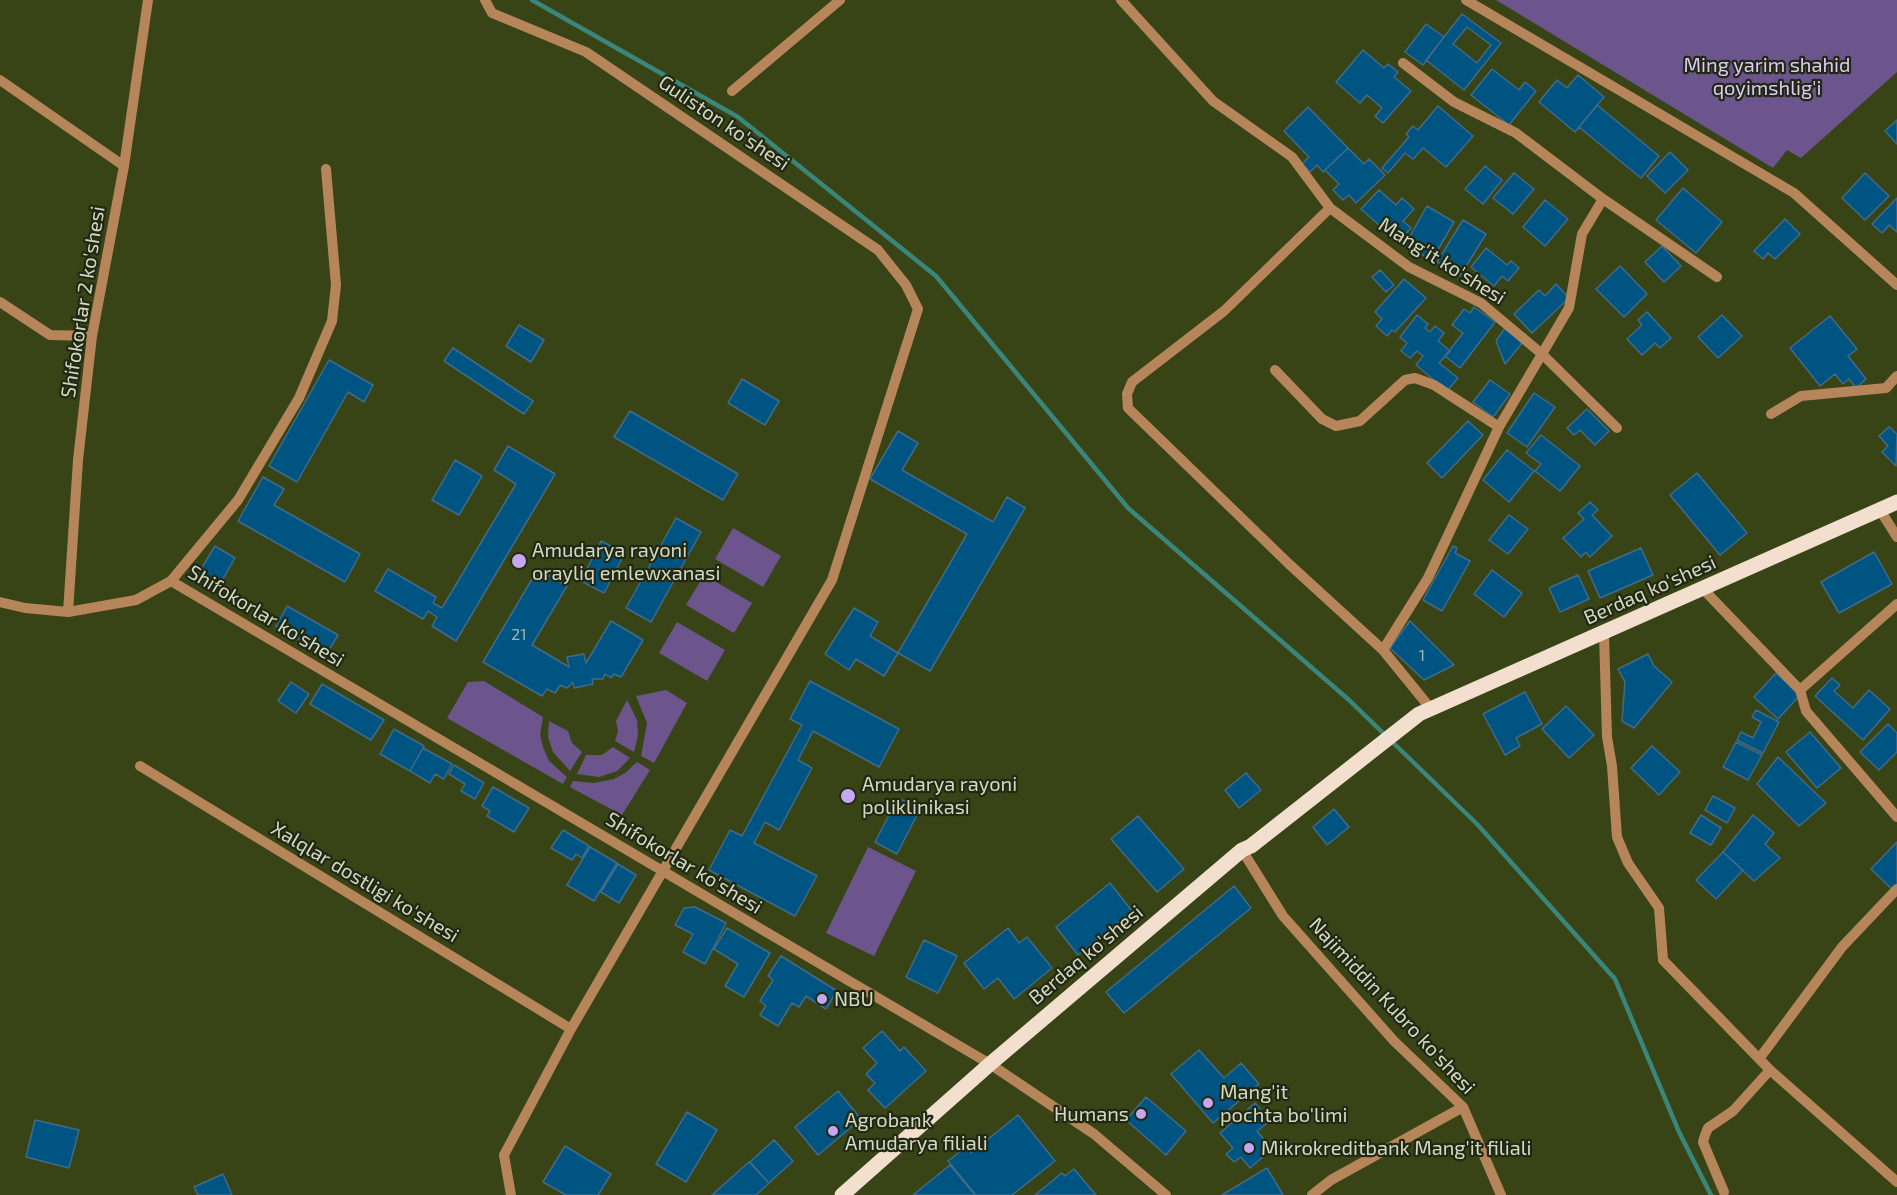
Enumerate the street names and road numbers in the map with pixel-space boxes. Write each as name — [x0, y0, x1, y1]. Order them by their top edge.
street label: Guliston ko'shesi — [654, 70, 794, 176]
street label: Shifokorlar 2 ko'shesi — [56, 204, 110, 400]
street label: Mang'it ko'shesi — [1374, 212, 1510, 310]
street label: Berdaq ko'shesi — [1580, 550, 1720, 630]
street label: Shifokorlar ko'shesi — [184, 560, 348, 672]
street label: Shifokorlar ko'shesi — [602, 807, 766, 919]
street label: Xalqlar dostligi ko'shesi — [267, 816, 463, 948]
street label: Berdaq ko'shesi — [1024, 900, 1148, 1010]
street label: Najimiddin Kubro ko'shesi — [1304, 913, 1480, 1099]

